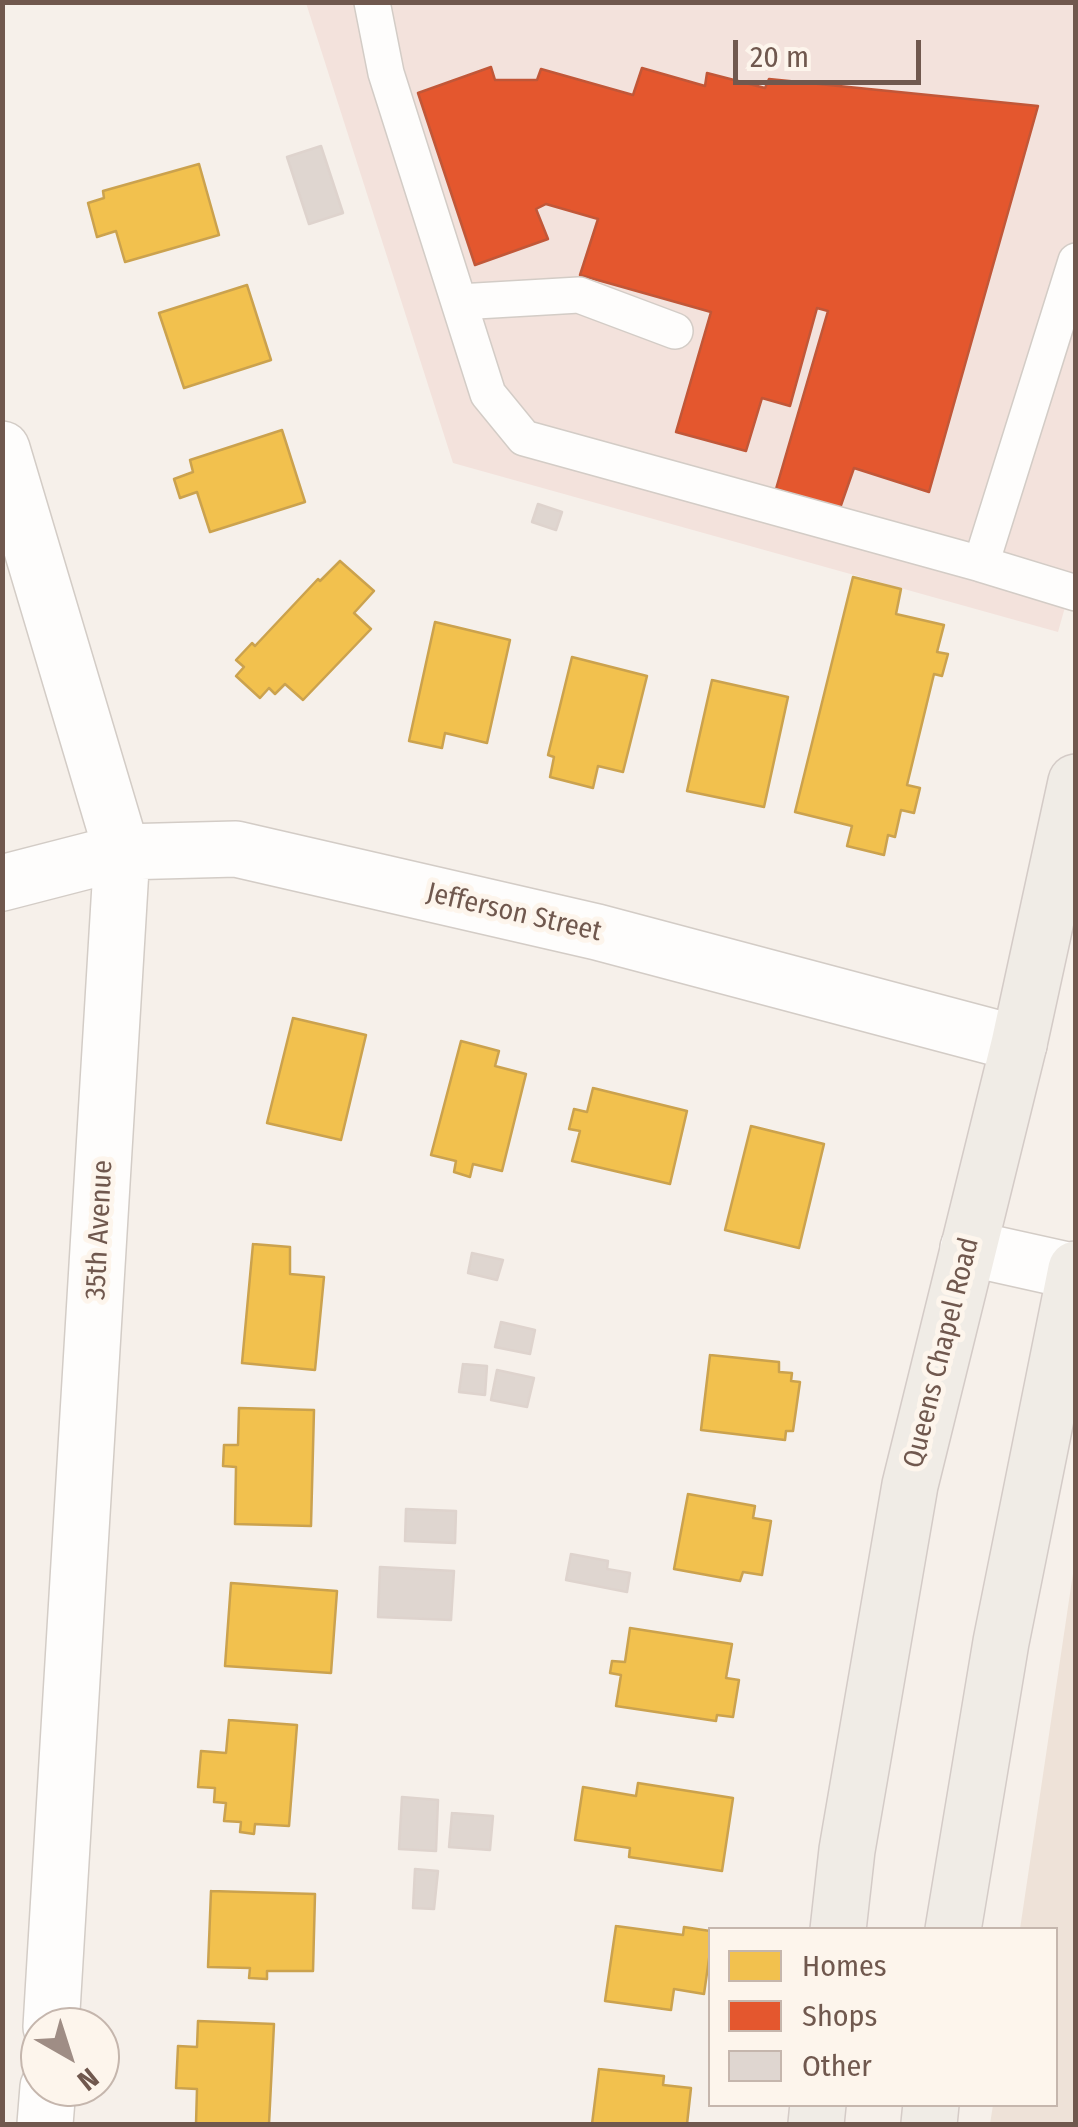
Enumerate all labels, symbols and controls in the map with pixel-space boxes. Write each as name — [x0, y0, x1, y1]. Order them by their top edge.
scale bar — [738, 20, 926, 82]
text: 20 m — [750, 39, 809, 75]
street label: Jefferson Street — [423, 877, 605, 949]
street label: 35th Avenue — [80, 1159, 120, 1301]
street label: Queens Chapel Road — [897, 1234, 987, 1472]
legend — [708, 1927, 1058, 2107]
text: Homes — [802, 1948, 887, 1984]
text: Shops — [802, 1998, 877, 2034]
north arrow — [20, 2007, 120, 2107]
text: Other — [802, 2048, 872, 2084]
text: N — [71, 2061, 105, 2097]

